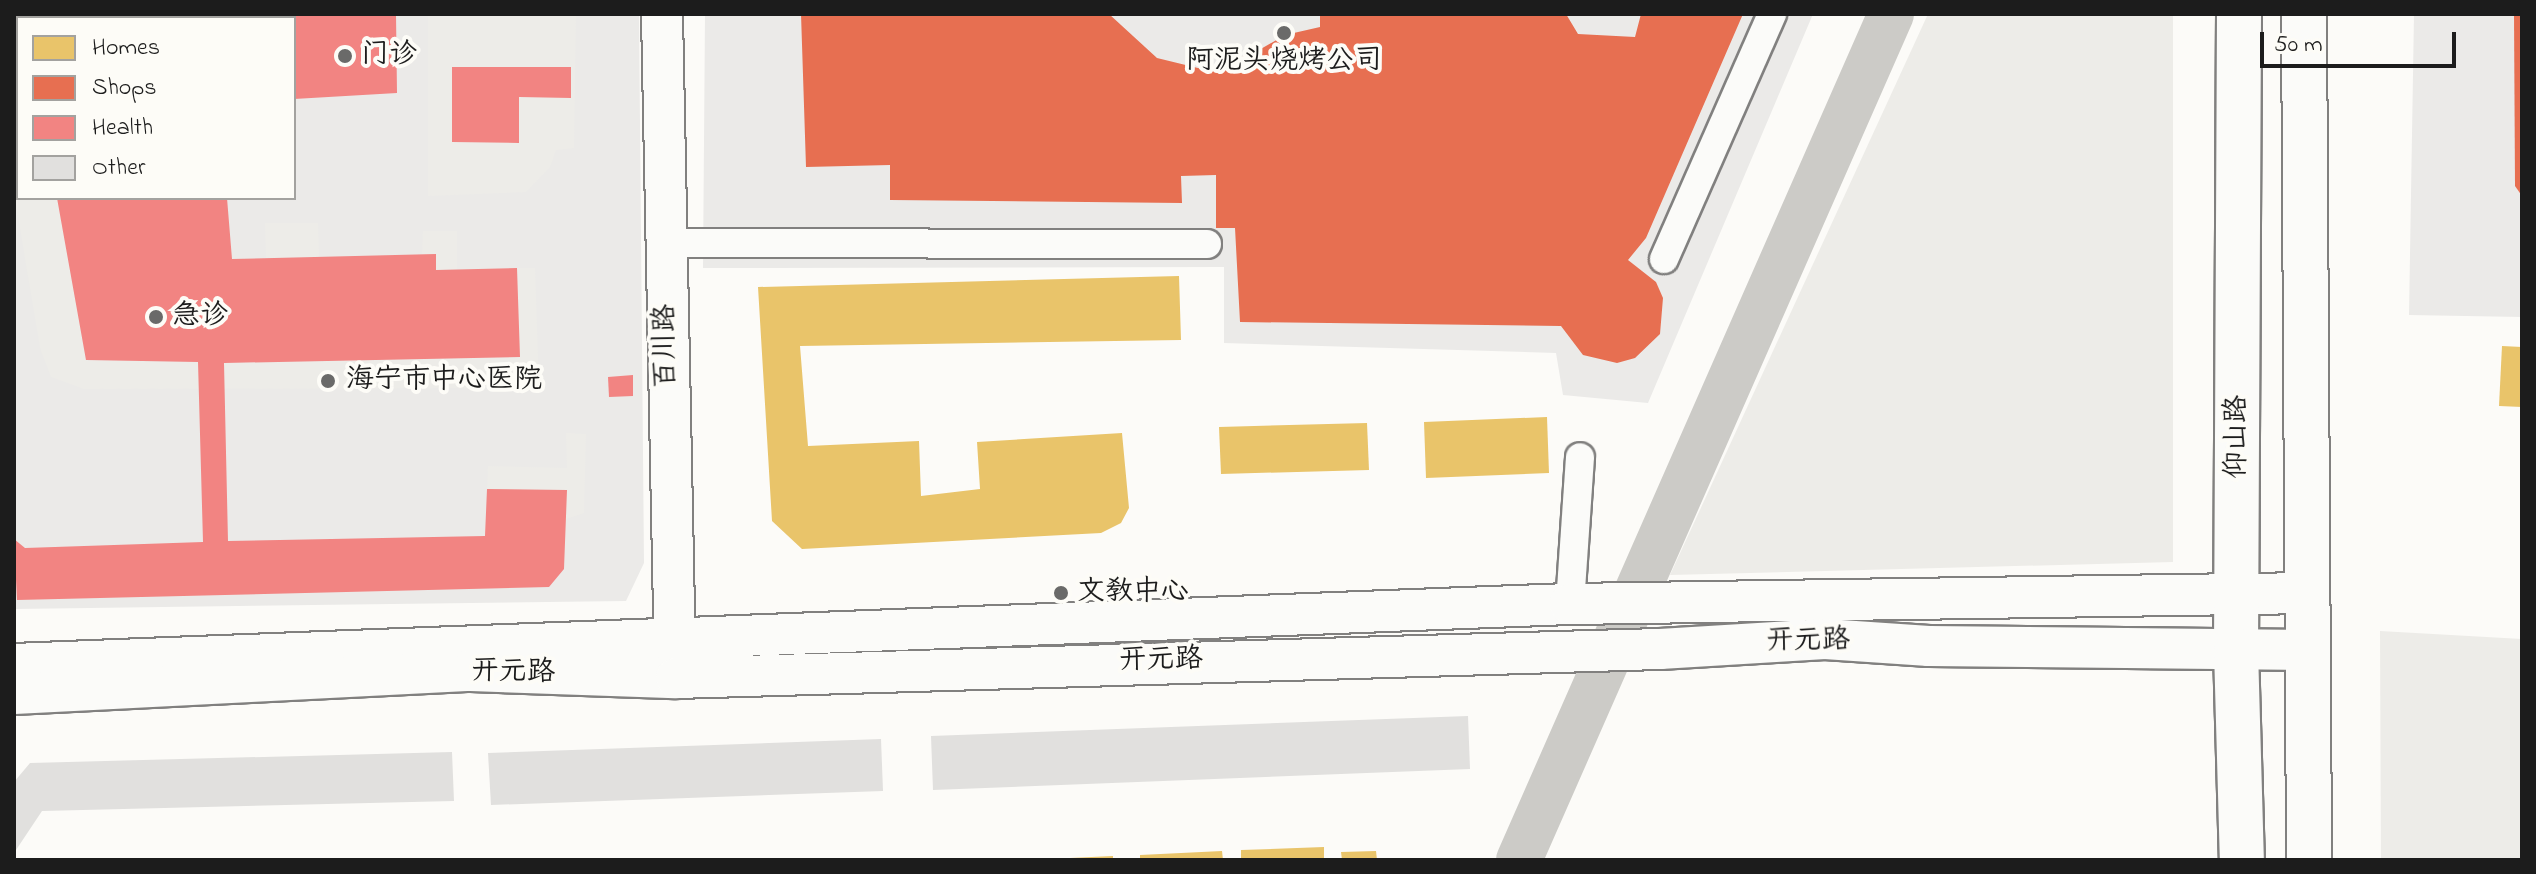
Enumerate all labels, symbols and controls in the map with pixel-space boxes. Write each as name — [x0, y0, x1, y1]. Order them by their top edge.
legend — [16, 16, 296, 200]
scale bar — [2264, 16, 2460, 66]
marker: 阿泥头烧烤公司 — [1275, 24, 1293, 42]
text: 50 m — [2274, 28, 2323, 63]
text: Homes — [92, 31, 160, 66]
place label: 门诊 — [361, 39, 417, 73]
place label: 阿泥头烧烤公司 — [1186, 45, 1382, 79]
marker: 门诊 — [336, 47, 354, 65]
text: Shops — [92, 71, 157, 106]
text: Health — [92, 111, 153, 146]
text: Other — [92, 151, 145, 186]
place label: 急诊 — [172, 300, 228, 334]
street label: 百川路 — [649, 304, 685, 388]
marker: 急诊 — [147, 308, 165, 326]
place label: 海宁市中心医院 — [346, 364, 542, 398]
marker: 海宁市中心医院 — [317, 370, 339, 392]
street label: 仰山路 — [2221, 395, 2255, 479]
place label: 文教中心 — [1077, 576, 1189, 610]
marker: 文教中心 — [1052, 584, 1070, 602]
street label: 开元路 — [1766, 624, 1850, 660]
street label: 开元路 — [1119, 643, 1203, 679]
street label: 开元路 — [471, 655, 555, 691]

